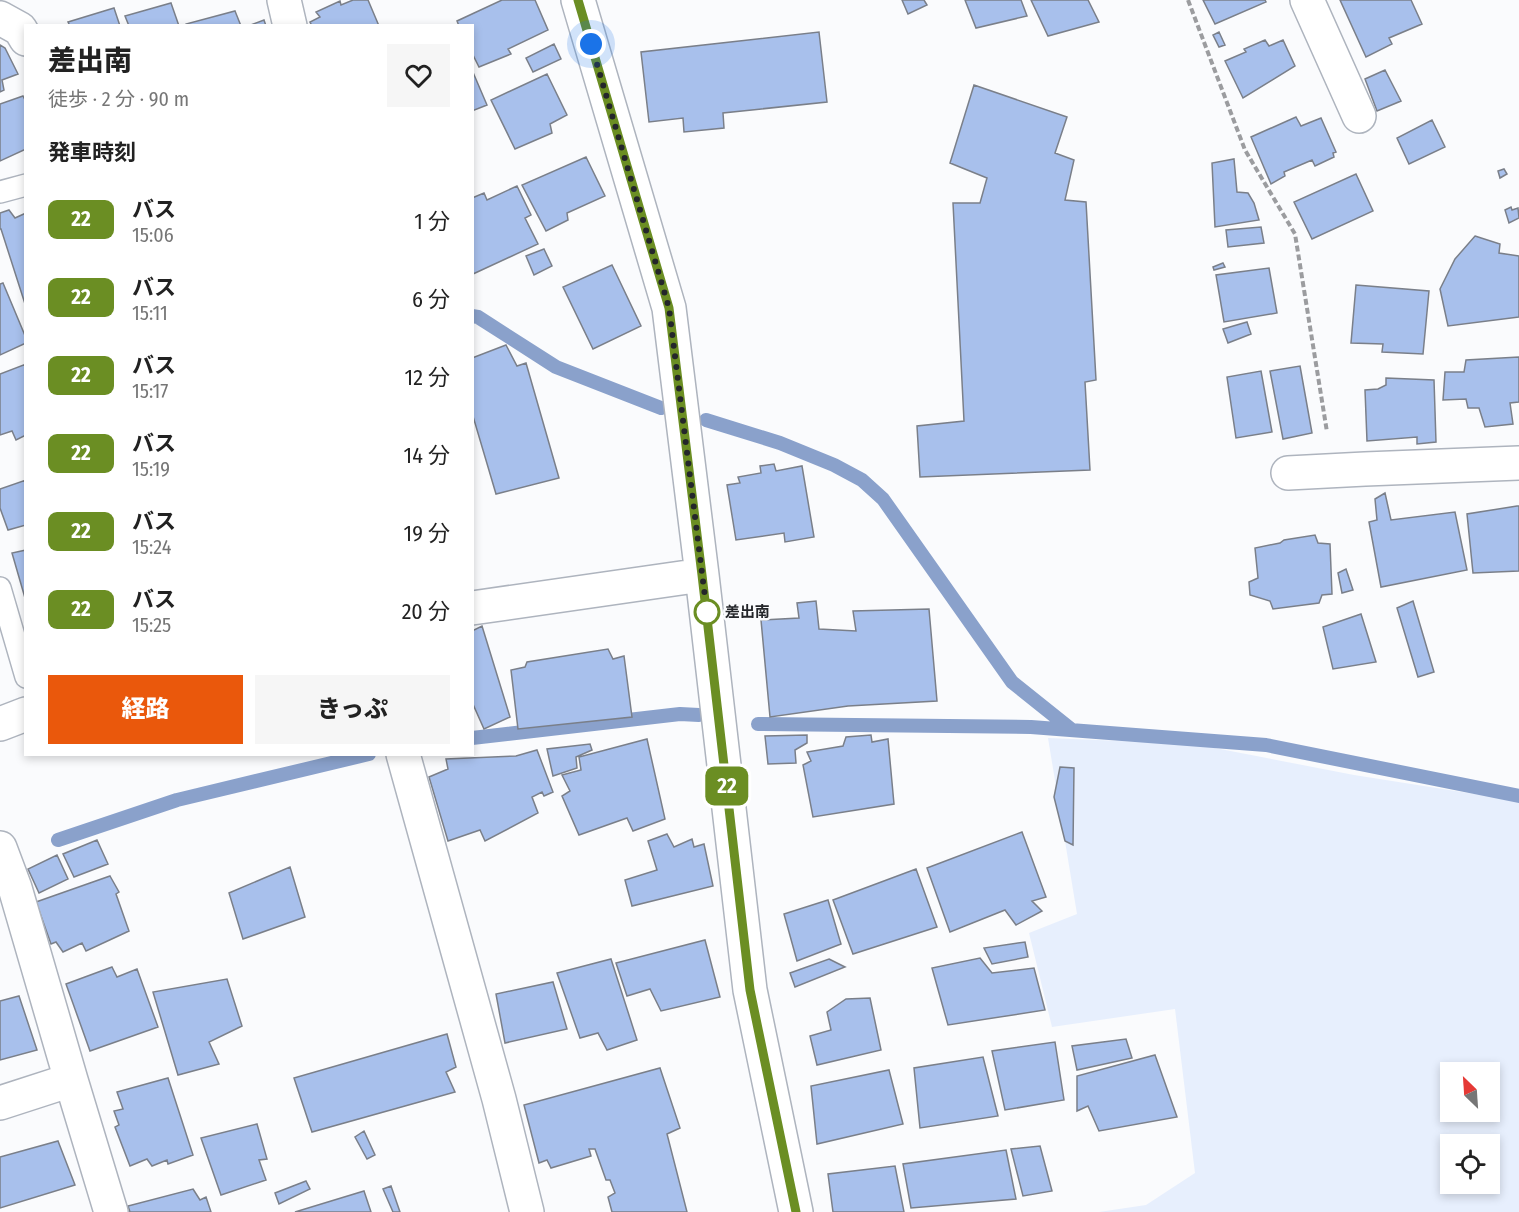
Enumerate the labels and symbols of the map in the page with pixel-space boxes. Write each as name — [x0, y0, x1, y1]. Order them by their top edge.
your location — [576, 29, 606, 59]
marker: 差出南 — [694, 599, 720, 625]
place label: 差出南 — [725, 603, 770, 621]
line badge: 22 — [700, 766, 754, 806]
north arrow — [1440, 1062, 1500, 1122]

